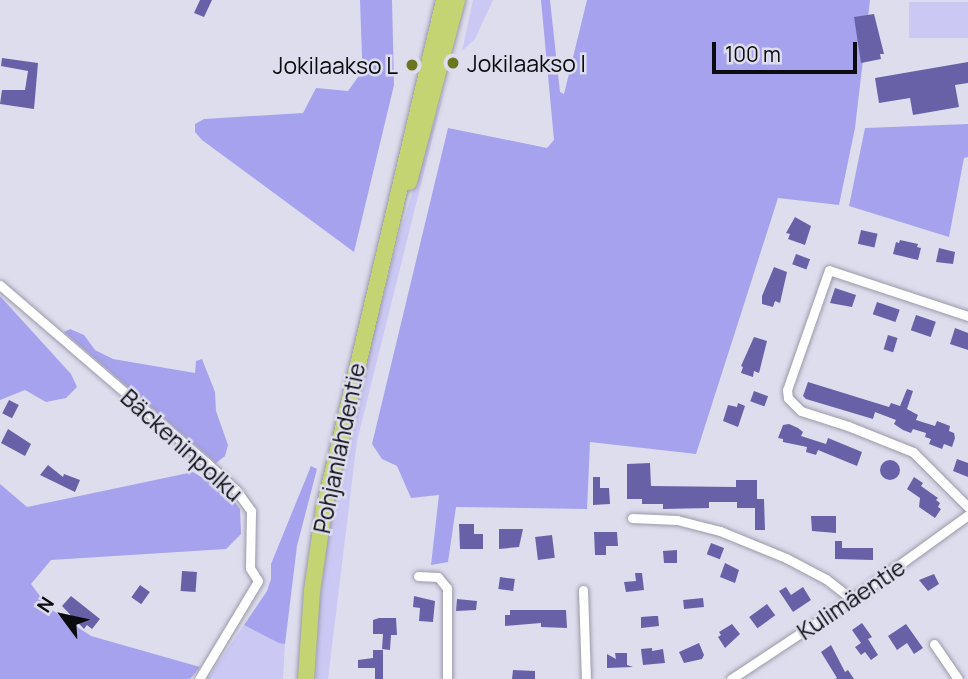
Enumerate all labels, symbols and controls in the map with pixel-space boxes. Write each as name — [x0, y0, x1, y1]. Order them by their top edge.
scale bar — [716, 28, 861, 72]
text: 100 m — [725, 40, 781, 68]
place label: Jokilaakso I — [467, 49, 586, 77]
place label: Jokilaakso L — [273, 51, 398, 79]
marker: Jokilaakso I — [445, 55, 461, 71]
marker: Jokilaakso L — [404, 57, 420, 73]
street label: Pohjanlahdentie — [307, 360, 371, 536]
street label: Bäckeninpolku — [115, 383, 249, 507]
street label: Kulimäentie — [792, 553, 910, 645]
north arrow — [28, 581, 98, 651]
text: N — [31, 592, 60, 617]

